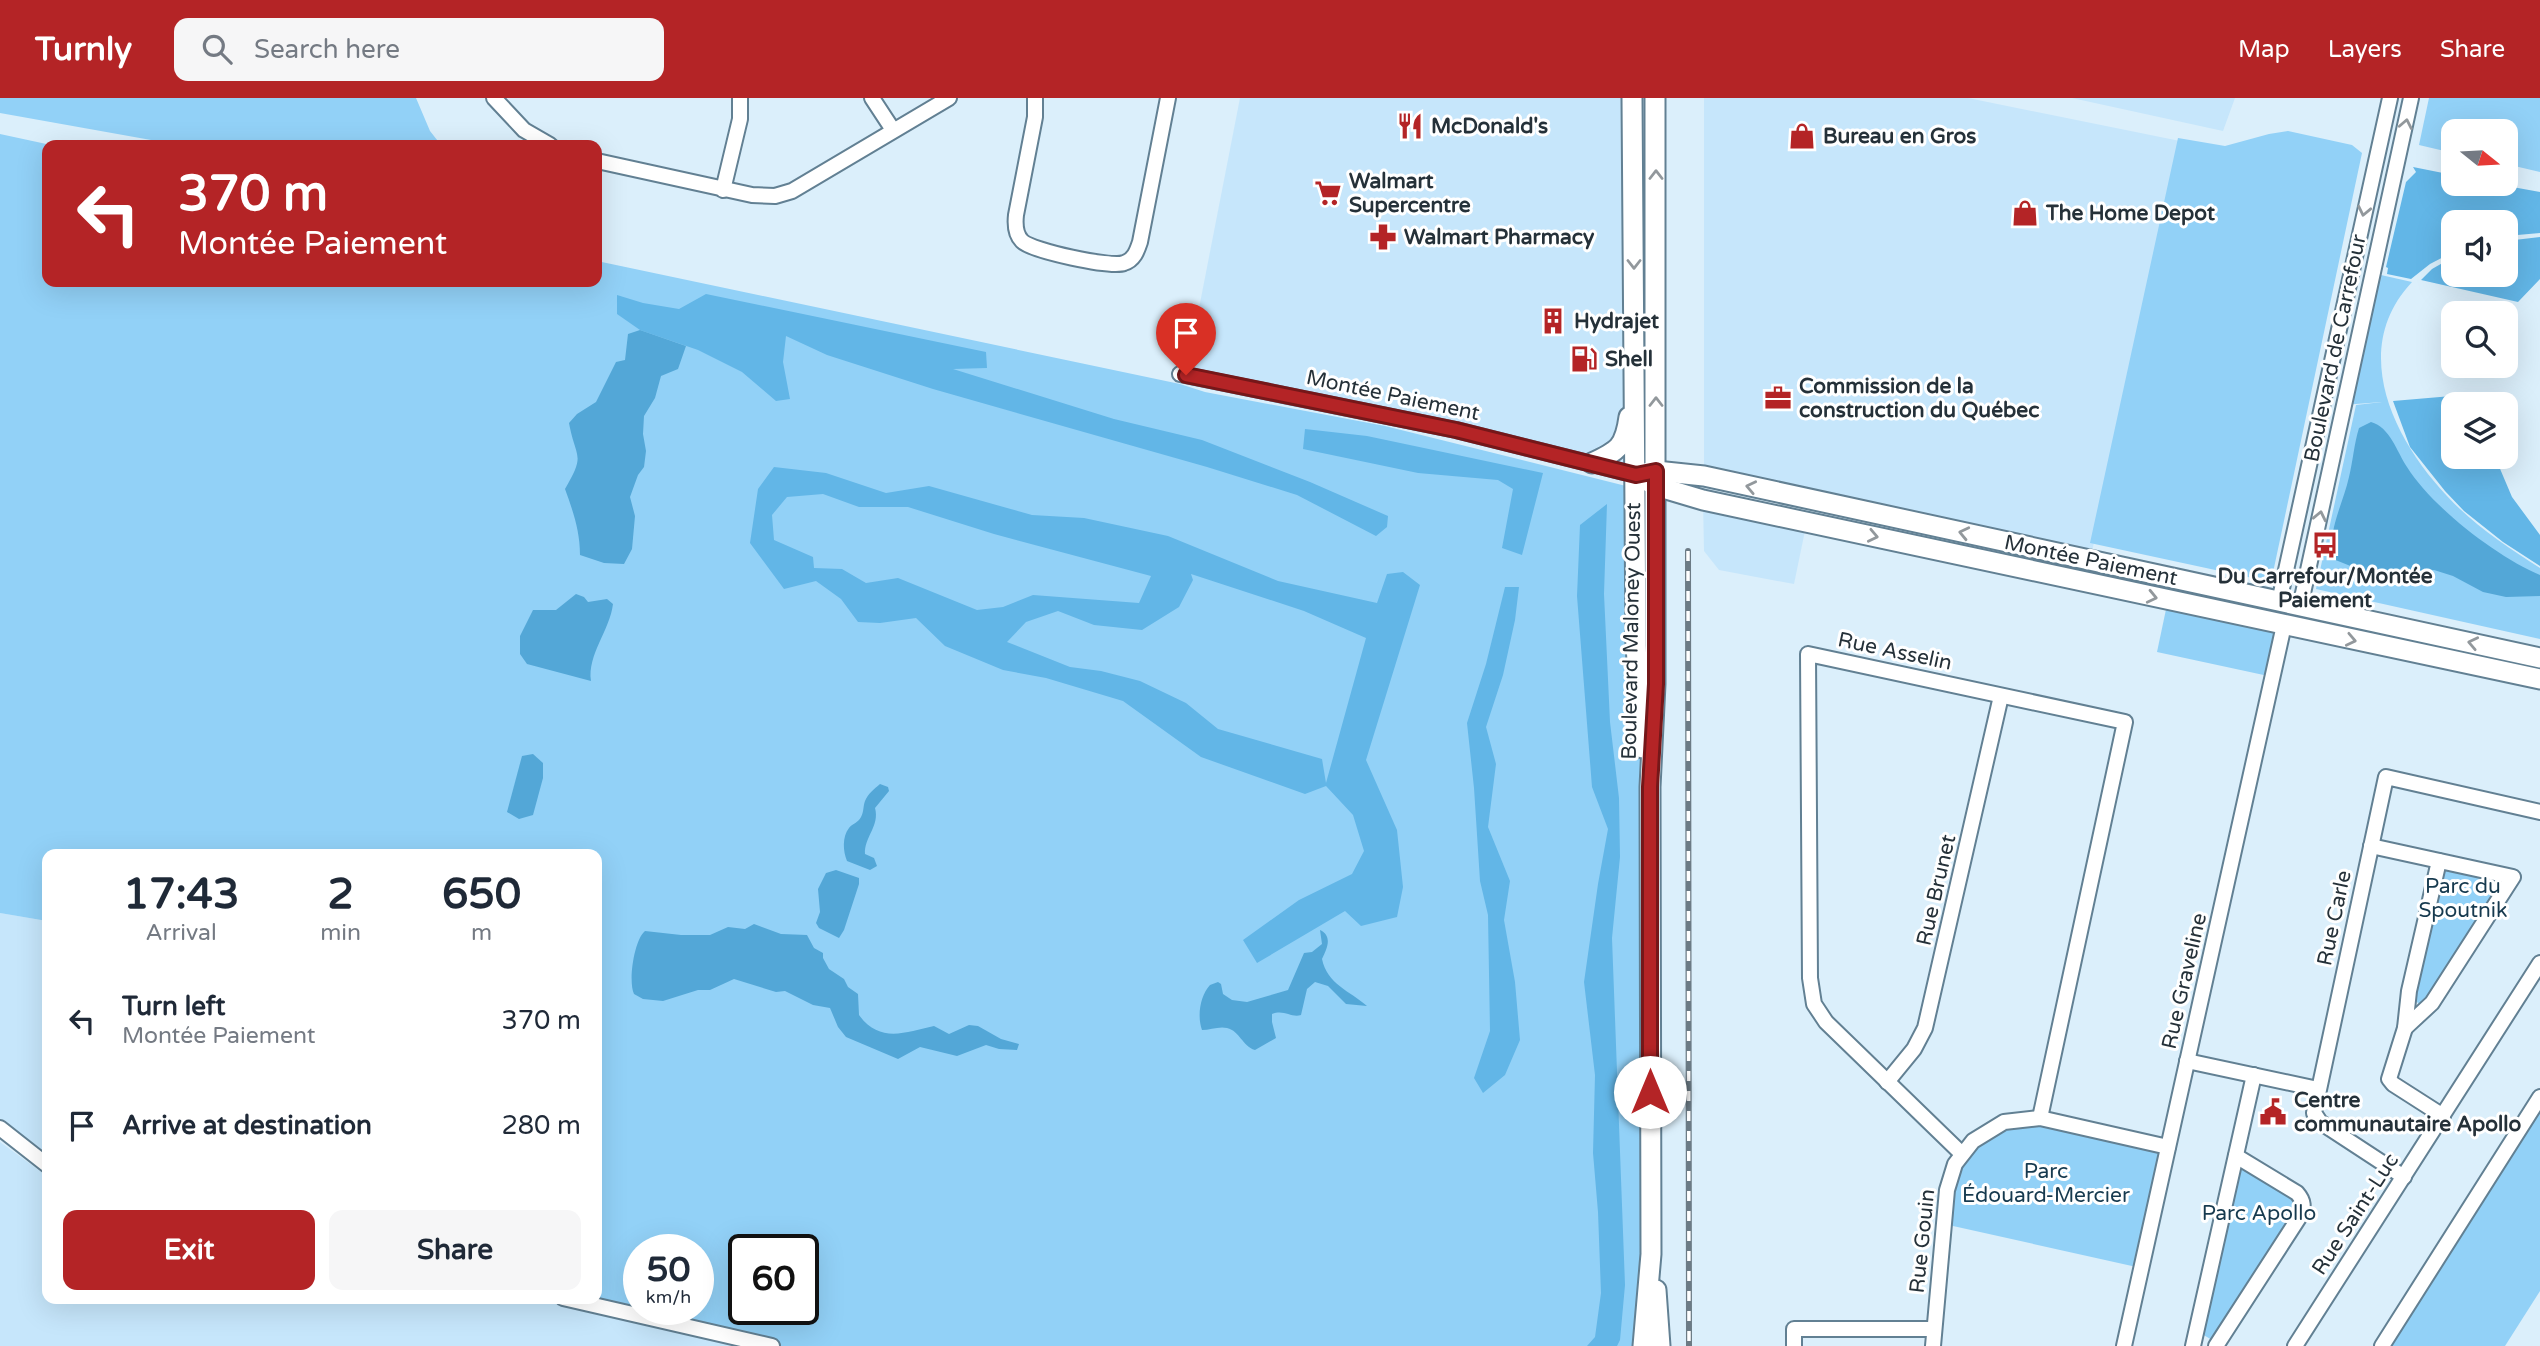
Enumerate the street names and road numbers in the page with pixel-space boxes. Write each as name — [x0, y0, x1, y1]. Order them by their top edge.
street label: Boulevard de Carrefour — [2299, 232, 2372, 464]
street label: Montée Paiement — [1304, 365, 1482, 426]
street label: Boulevard Maloney Ouest — [1617, 502, 1646, 760]
street label: Montée Paiement — [2002, 530, 2180, 591]
street label: Rue Asselin — [1836, 627, 1954, 676]
street label: Rue Brunet — [1912, 832, 1961, 948]
street label: Rue Carle — [2312, 868, 2357, 968]
street label: Rue Graveline — [2157, 911, 2212, 1051]
street label: Rue Saint-Luc — [2307, 1149, 2404, 1280]
street label: Rue Gouin — [1905, 1188, 1940, 1294]

